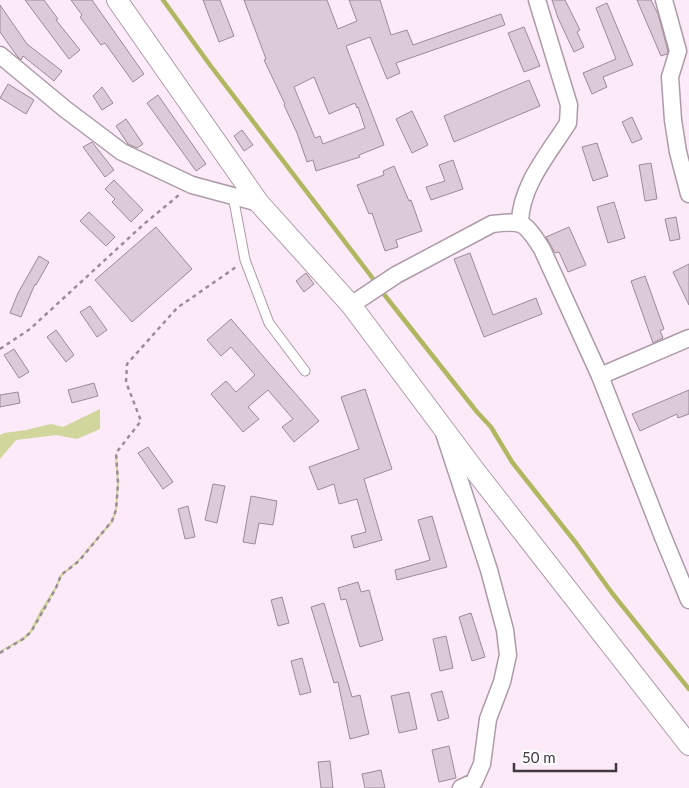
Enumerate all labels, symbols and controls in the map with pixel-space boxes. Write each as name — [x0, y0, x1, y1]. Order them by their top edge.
scale bar — [514, 740, 616, 772]
text: 50 m — [522, 748, 556, 766]

